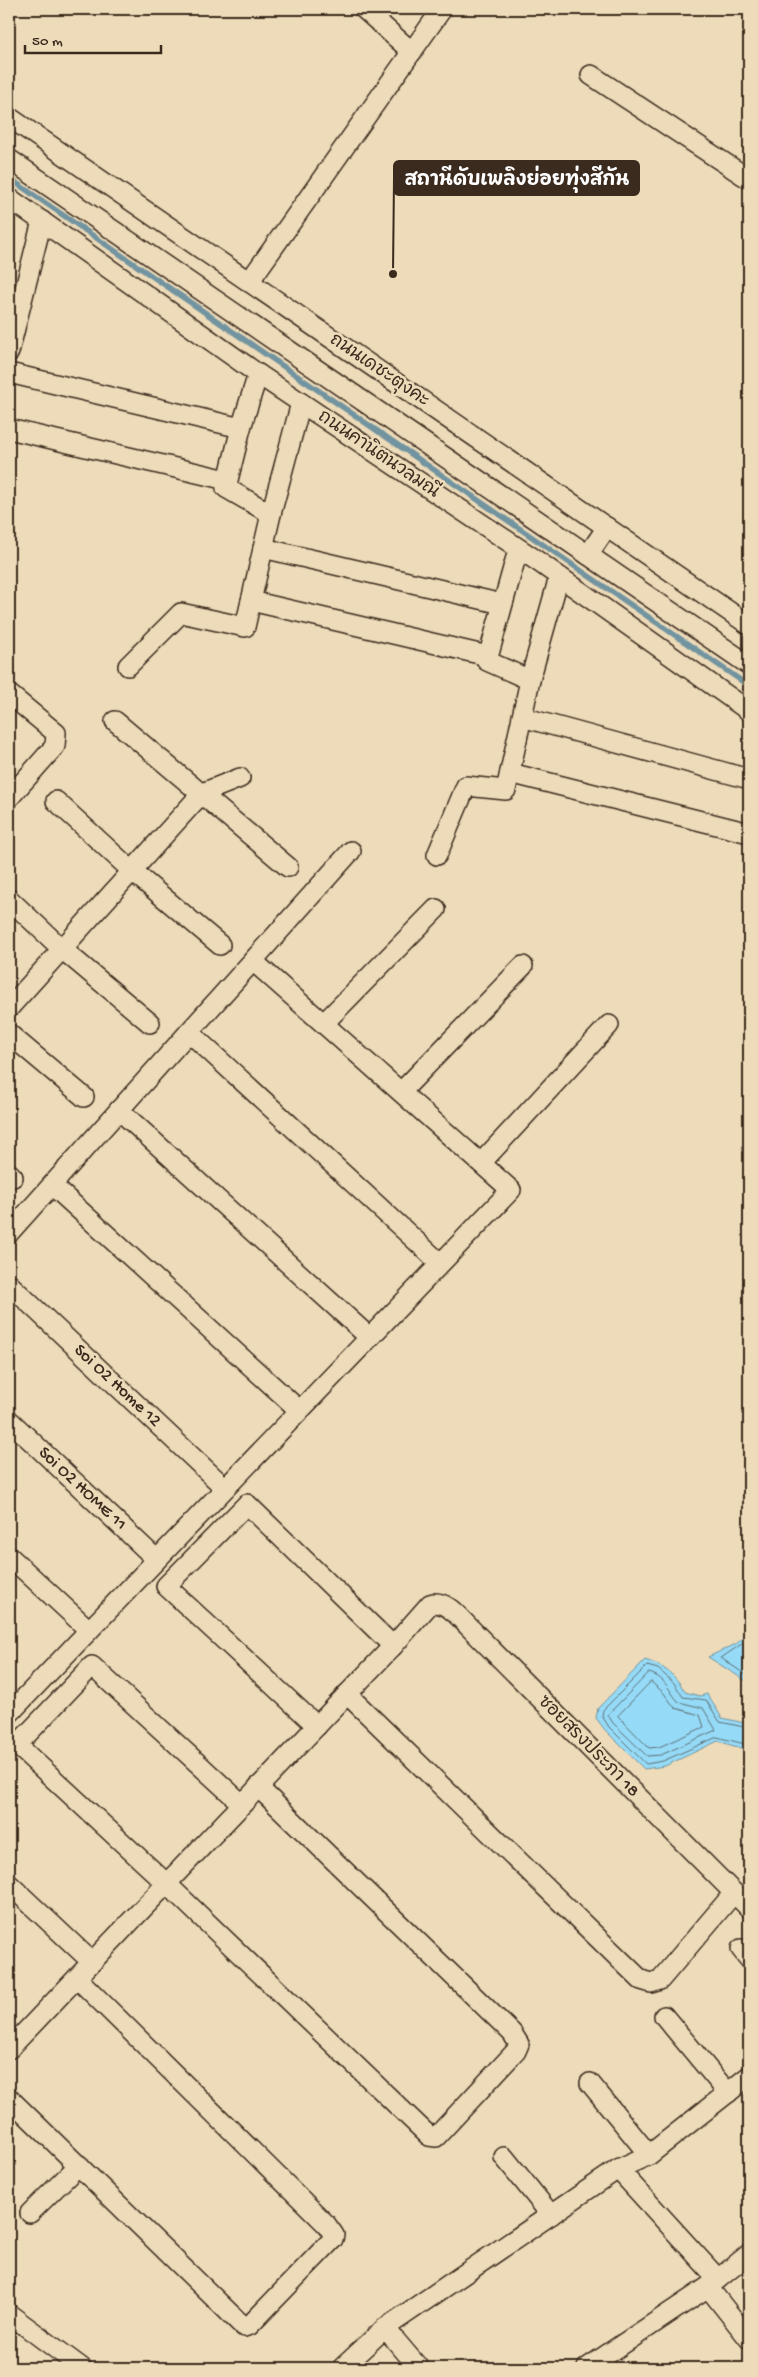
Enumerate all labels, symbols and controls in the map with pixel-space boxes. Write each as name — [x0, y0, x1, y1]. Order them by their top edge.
scale bar — [25, 22, 161, 54]
text: 50 m — [32, 33, 63, 51]
callout: สถานีดับเพลิงย่อยทุ่งสีกัน — [394, 161, 639, 195]
text: สถานีดับเพลิงย่อยทุ่งสีกัน — [405, 165, 629, 193]
street label: ถนนเดชะตุงคะ — [325, 330, 433, 413]
street label: ถนนคานิตนวลมณี — [313, 403, 445, 503]
street label: Soi O2 Home 12 — [69, 1340, 165, 1432]
street label: Soi O2 HOME 11 — [33, 1443, 131, 1535]
street label: ซอยสรงประภา 18 — [533, 1690, 645, 1802]

